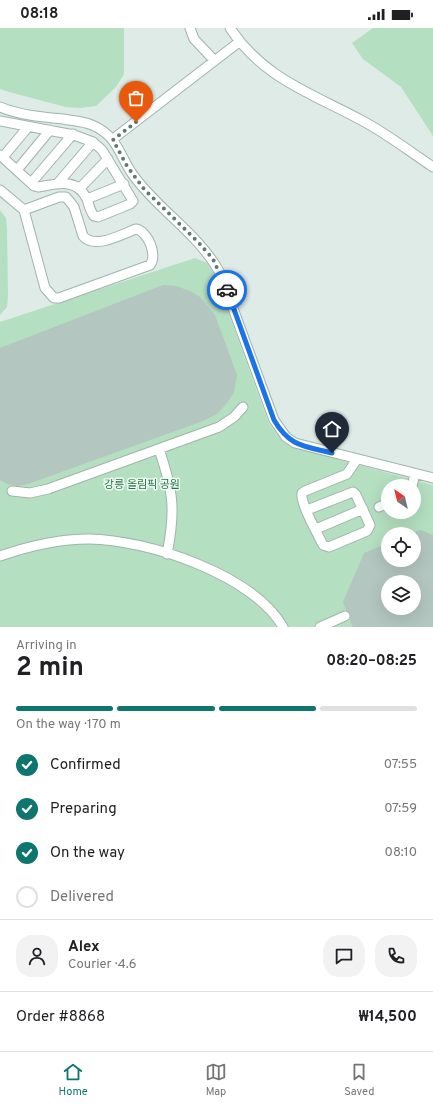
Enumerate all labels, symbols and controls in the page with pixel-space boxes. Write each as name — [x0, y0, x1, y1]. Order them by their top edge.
text: 08:18 — [20, 5, 58, 24]
pin — [119, 81, 153, 122]
icon: bag — [125, 87, 147, 109]
courier — [207, 270, 247, 310]
icon: car — [216, 279, 238, 301]
pin — [315, 412, 349, 453]
icon: home — [321, 418, 343, 440]
park label: 강릉 올림픽 공원 — [104, 478, 180, 492]
north arrow — [381, 479, 421, 519]
map controls — [381, 479, 421, 615]
button: locate — [381, 527, 421, 567]
button: layers — [381, 575, 421, 615]
text: Arriving in — [16, 638, 77, 654]
text: 2 min — [16, 652, 84, 685]
text: 08:20–08:25 — [326, 652, 417, 671]
text: On the way · 170 m — [16, 717, 121, 733]
icon: check — [16, 754, 38, 776]
text: Confirmed — [50, 756, 121, 775]
text: 07:55 — [384, 757, 417, 773]
icon: check — [16, 798, 38, 820]
text: Preparing — [50, 800, 117, 819]
text: 07:59 — [384, 801, 417, 817]
icon: check — [16, 842, 38, 864]
text: On the way — [50, 844, 125, 863]
text: 08:10 — [385, 845, 417, 861]
text: Delivered — [50, 888, 114, 907]
button: person — [16, 935, 58, 977]
button: chat — [323, 935, 365, 977]
button: phone — [375, 935, 417, 977]
text: Alex — [68, 938, 100, 957]
text: Courier · 4.6 — [68, 957, 136, 973]
text: Order #8868 — [16, 1008, 105, 1027]
text: ₩14,500 — [359, 1008, 417, 1027]
tab: Home — [59, 1061, 88, 1099]
tab: Map — [205, 1061, 227, 1099]
tab: Saved — [344, 1061, 374, 1099]

